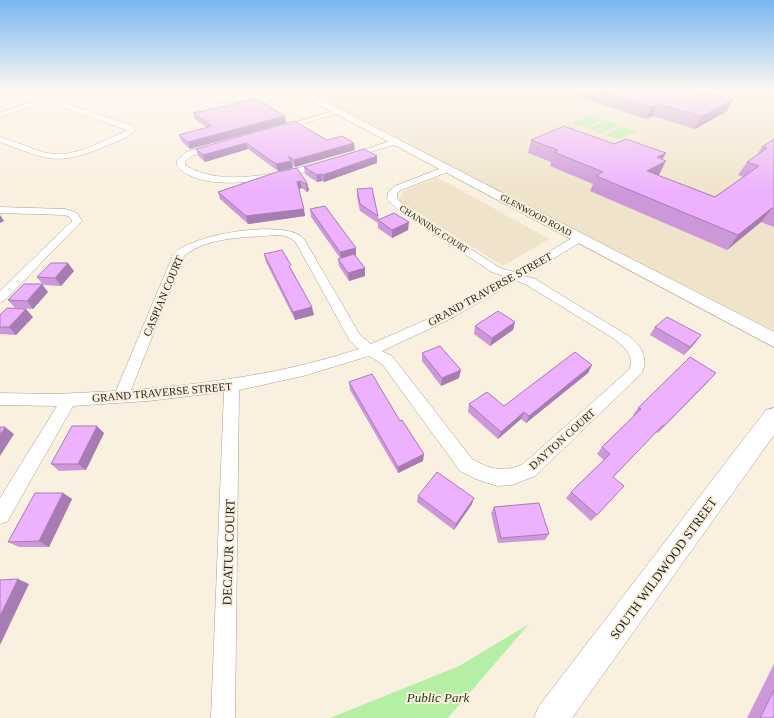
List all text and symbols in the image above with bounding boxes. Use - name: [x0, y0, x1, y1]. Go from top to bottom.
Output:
- street label: GLENWOOD ROAD: [498, 192, 574, 238]
- street label: CHANNING COURT: [398, 203, 471, 255]
- street label: GRAND TRAVERSE STREET: [426, 250, 554, 328]
- street label: CASPIAN COURT: [141, 254, 186, 338]
- street label: GRAND TRAVERSE STREET: [92, 380, 233, 404]
- street label: DAYTON COURT: [527, 406, 598, 472]
- street label: SOUTH WILDWOOD STREET: [607, 494, 720, 642]
- street label: DECATUR COURT: [219, 498, 238, 605]
- park label: Public Park: [406, 690, 469, 705]

